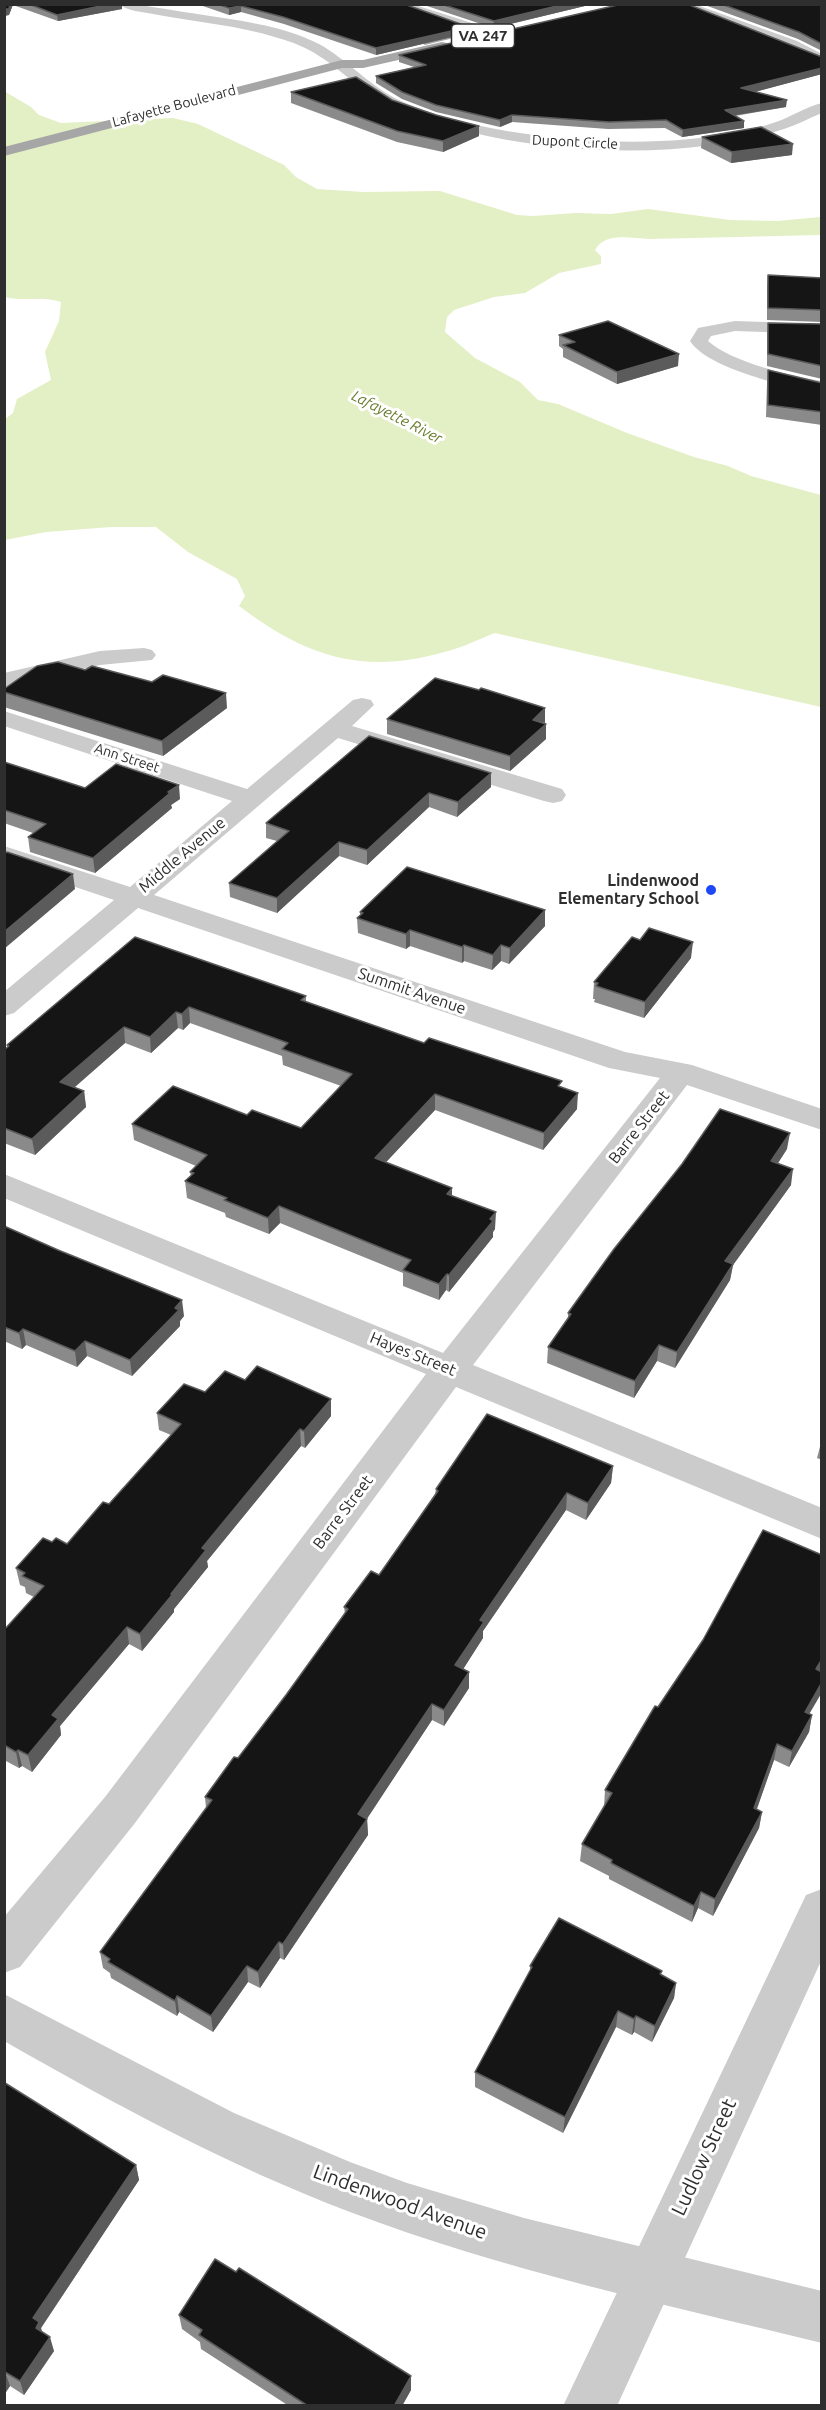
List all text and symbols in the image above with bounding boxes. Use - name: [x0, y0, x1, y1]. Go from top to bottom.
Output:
- road number: VA 247: [452, 24, 514, 48]
- street label: Lafayette Boulevard: [110, 81, 238, 131]
- street label: Dupont Circle: [532, 131, 618, 153]
- water label: Lafayette River: [349, 386, 445, 448]
- street label: Ann Street: [92, 740, 162, 776]
- street label: Middle Avenue: [135, 813, 229, 897]
- place label: Lindenwood Elementary School: [558, 871, 699, 909]
- marker: Lindenwood Elementary School: [704, 883, 718, 897]
- street label: Summit Avenue: [356, 964, 468, 1018]
- street label: Barre Street: [604, 1087, 674, 1167]
- street label: Hayes Street: [367, 1328, 459, 1380]
- street label: Barre Street: [309, 1471, 377, 1553]
- street label: Ludlow Street: [666, 2095, 742, 2219]
- street label: Lindenwood Avenue: [310, 2159, 490, 2245]

